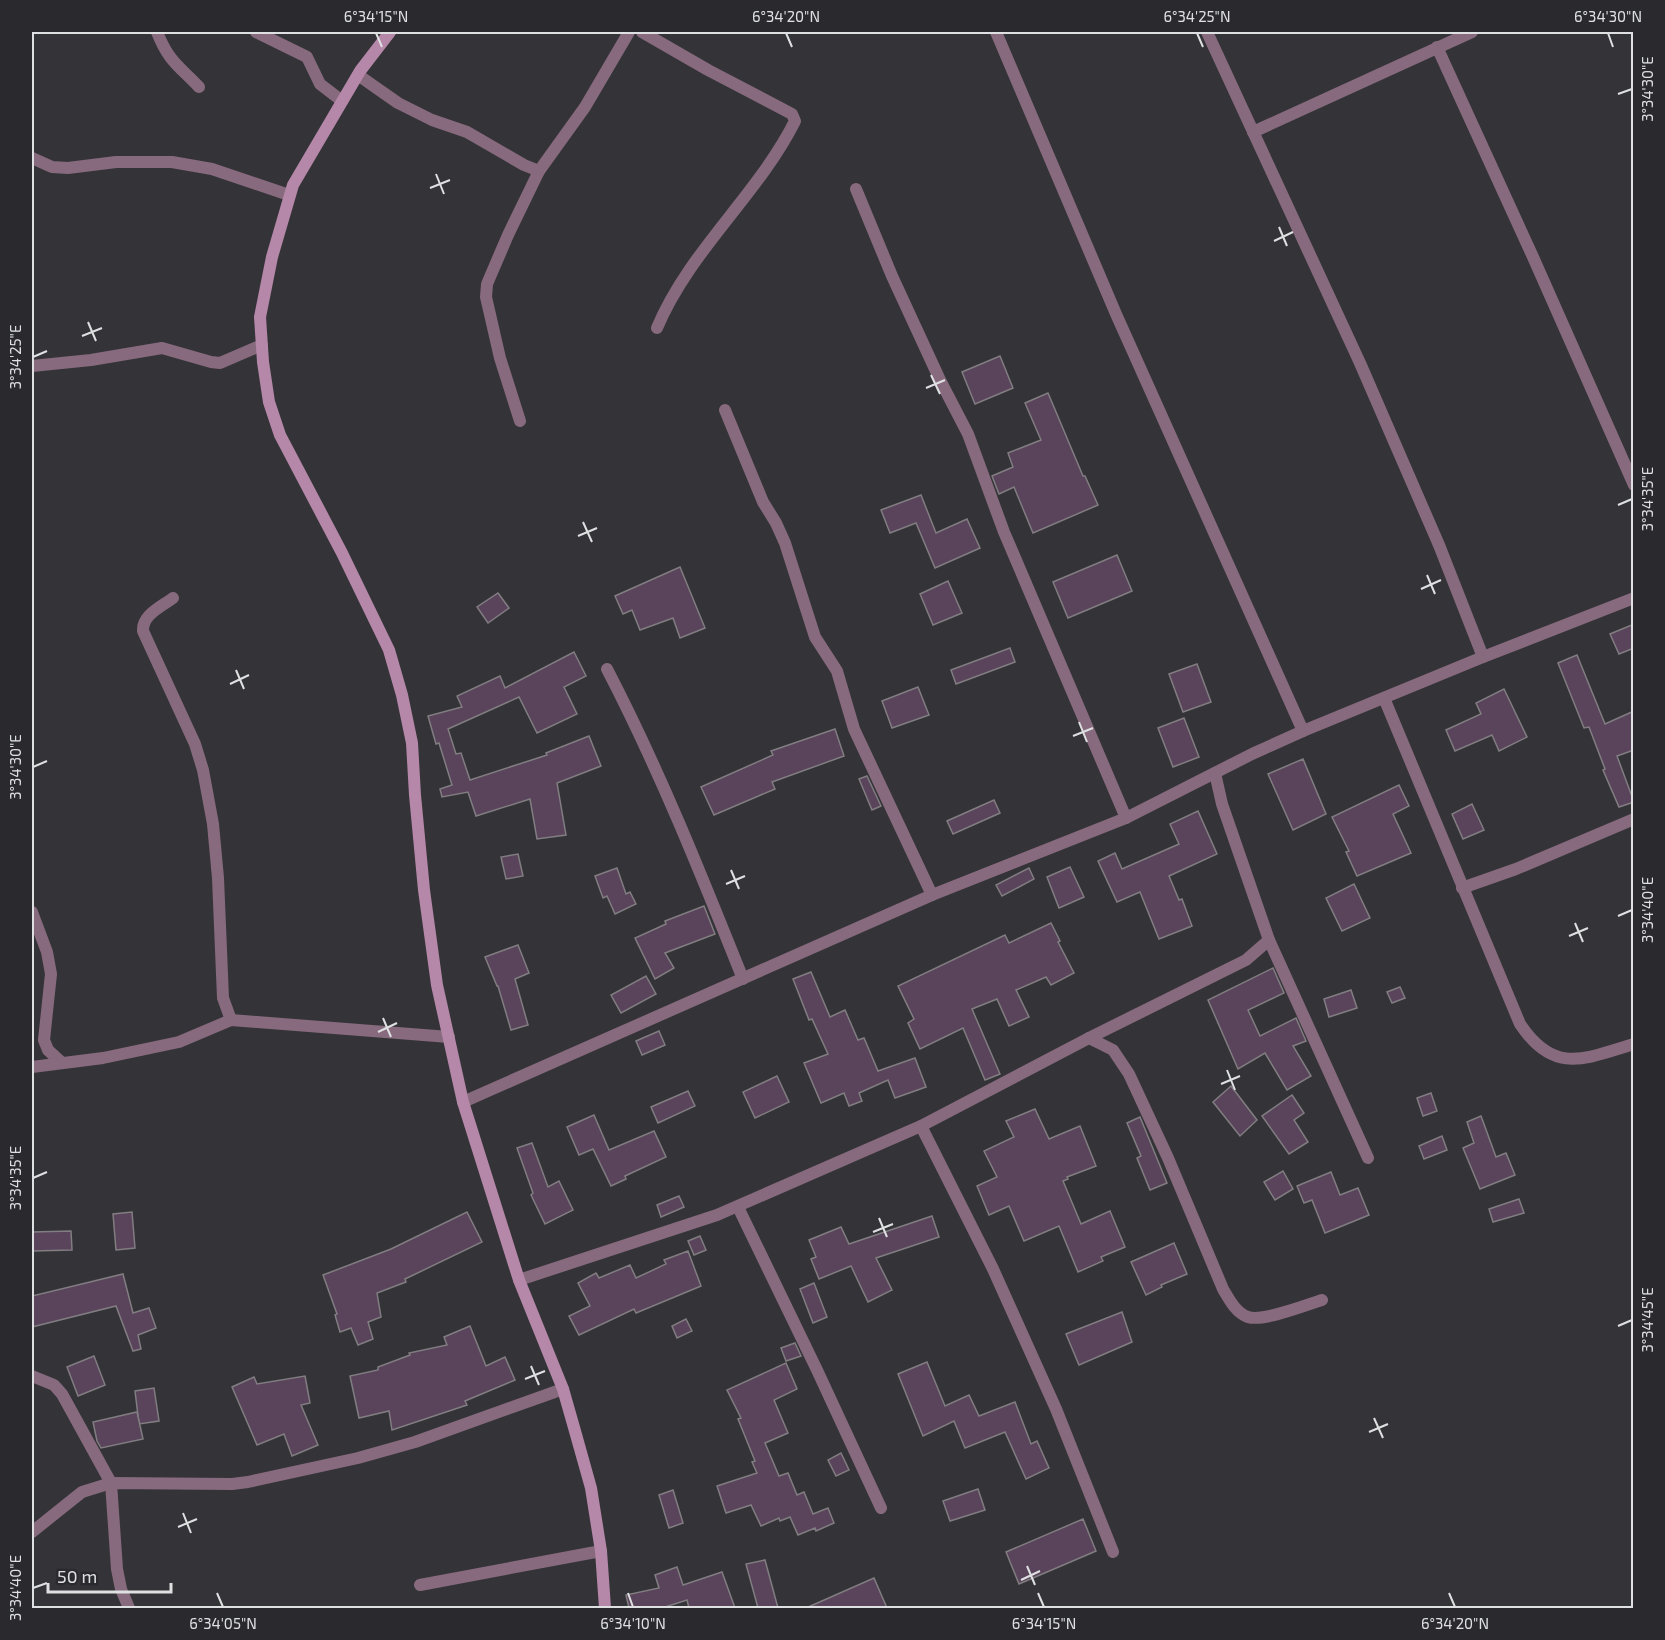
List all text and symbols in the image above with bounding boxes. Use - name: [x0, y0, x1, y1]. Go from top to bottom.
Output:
- text: 6°34'15"N: [344, 7, 408, 25]
- text: 6°34'20"N: [752, 7, 820, 25]
- text: 6°34'25"N: [1163, 7, 1231, 25]
- text: 6°34'30"N: [1574, 7, 1642, 25]
- text: 3°34'30"E: [1638, 56, 1656, 122]
- text: 3°34'25"E: [6, 325, 24, 389]
- text: 3°34'35"E: [1638, 467, 1656, 531]
- text: 3°34'30"E: [6, 734, 24, 800]
- text: 3°34'40"E: [1638, 877, 1656, 943]
- text: 3°34'35"E: [6, 1146, 24, 1210]
- text: 3°34'45"E: [1638, 1287, 1656, 1353]
- text: 3°34'40"E: [6, 1555, 24, 1621]
- scale bar: [48, 1556, 171, 1594]
- text: 50 m: [57, 1565, 97, 1587]
- text: 6°34'05"N: [189, 1614, 257, 1632]
- text: 6°34'10"N: [600, 1614, 666, 1632]
- text: 6°34'15"N: [1012, 1614, 1076, 1632]
- text: 6°34'20"N: [1421, 1614, 1489, 1632]

